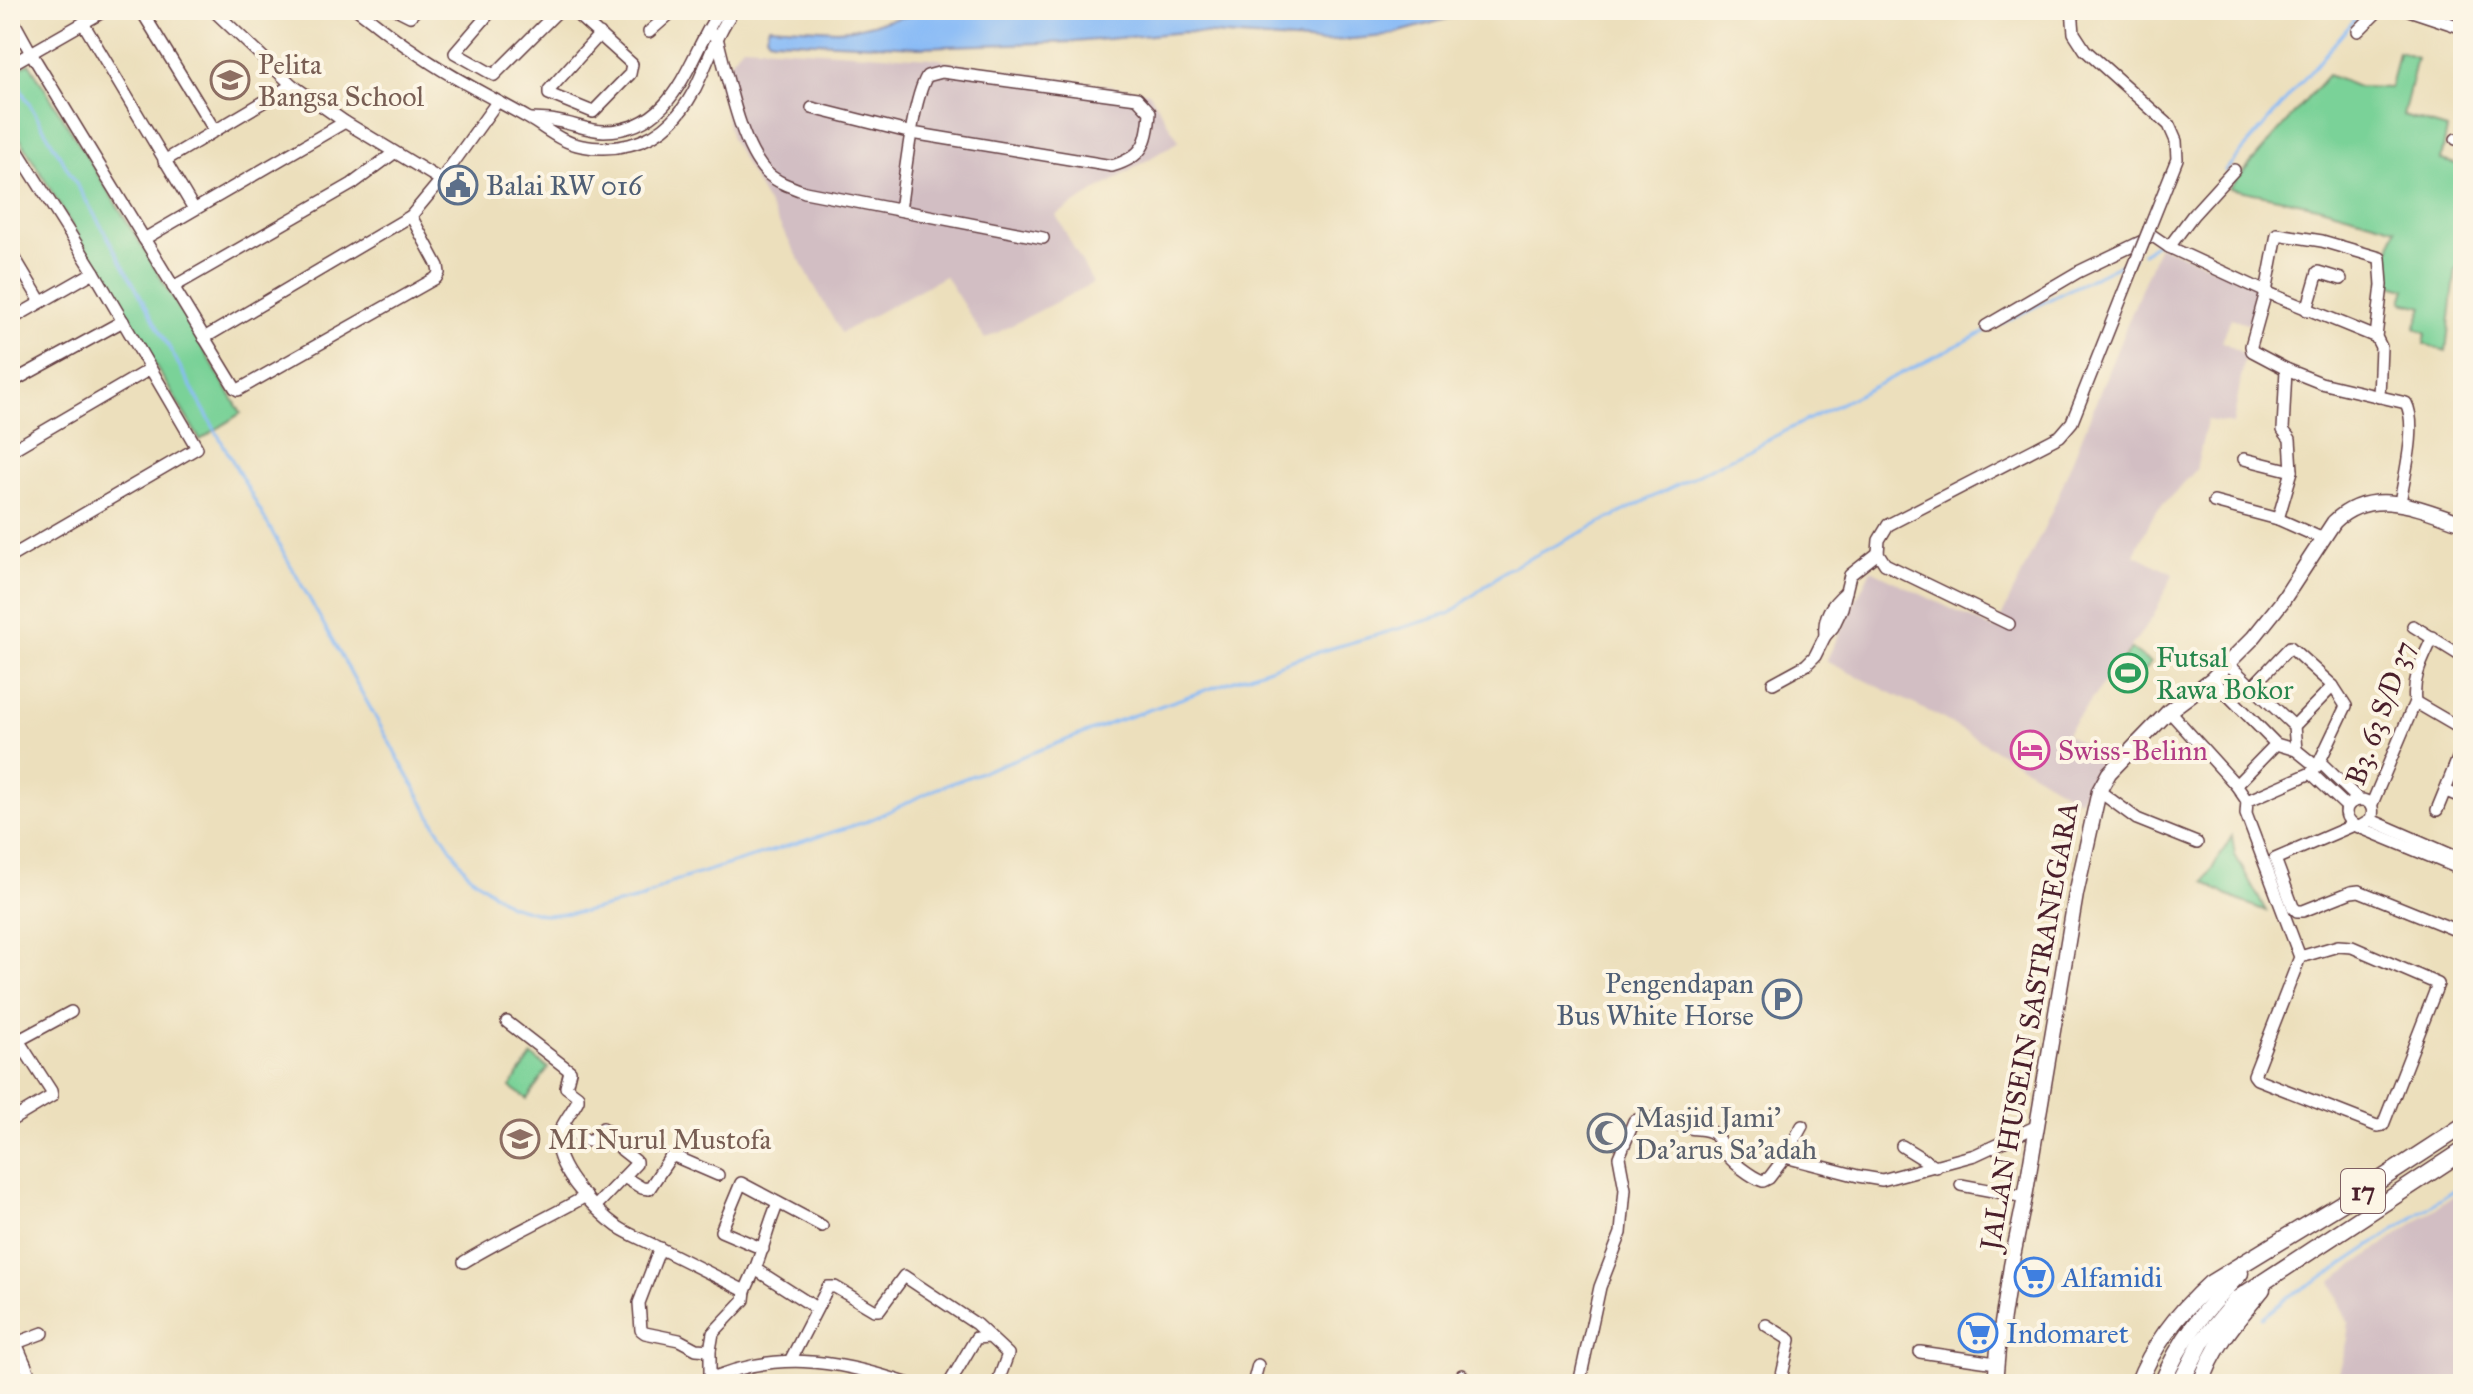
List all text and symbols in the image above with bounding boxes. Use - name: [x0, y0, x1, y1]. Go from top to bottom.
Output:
- place label: Pelita Bangsa School: [258, 47, 425, 114]
- school or university icon: Pelita Bangsa School: [209, 59, 251, 101]
- public building icon: Balai RW 016: [437, 164, 479, 206]
- place label: Balai RW 016: [486, 168, 644, 203]
- street label: B3. 63 S/D 37: [2338, 636, 2422, 790]
- place label: Futsal Rawa Bokor: [2156, 640, 2294, 707]
- sports icon: Futsal Rawa Bokor: [2107, 652, 2149, 694]
- hotel icon: Swiss-Belinn: [2009, 729, 2051, 771]
- place label: Swiss-Belinn: [2058, 733, 2208, 768]
- street label: JALAN HUSEIN SASTRANEGARA: [1972, 799, 2086, 1256]
- place label: Pengendapan Bus White Horse: [1556, 966, 1754, 1033]
- parking icon: Pengendapan Bus White Horse: [1761, 978, 1803, 1020]
- place label: Masjid Jami' Da'arus Sa'adah: [1635, 1100, 1818, 1167]
- mosque icon: Masjid Jami' Da'arus Sa'adah: [1586, 1112, 1628, 1154]
- school or university icon: MI Nurul Mustofa: [499, 1118, 541, 1160]
- place label: MI Nurul Mustofa: [548, 1122, 772, 1157]
- road number: 17: [2341, 1169, 2385, 1213]
- supermarket icon: Alfamidi: [2013, 1256, 2055, 1298]
- place label: Alfamidi: [2061, 1260, 2163, 1295]
- supermarket icon: Indomaret: [1957, 1312, 1999, 1354]
- place label: Indomaret: [2006, 1316, 2129, 1351]

